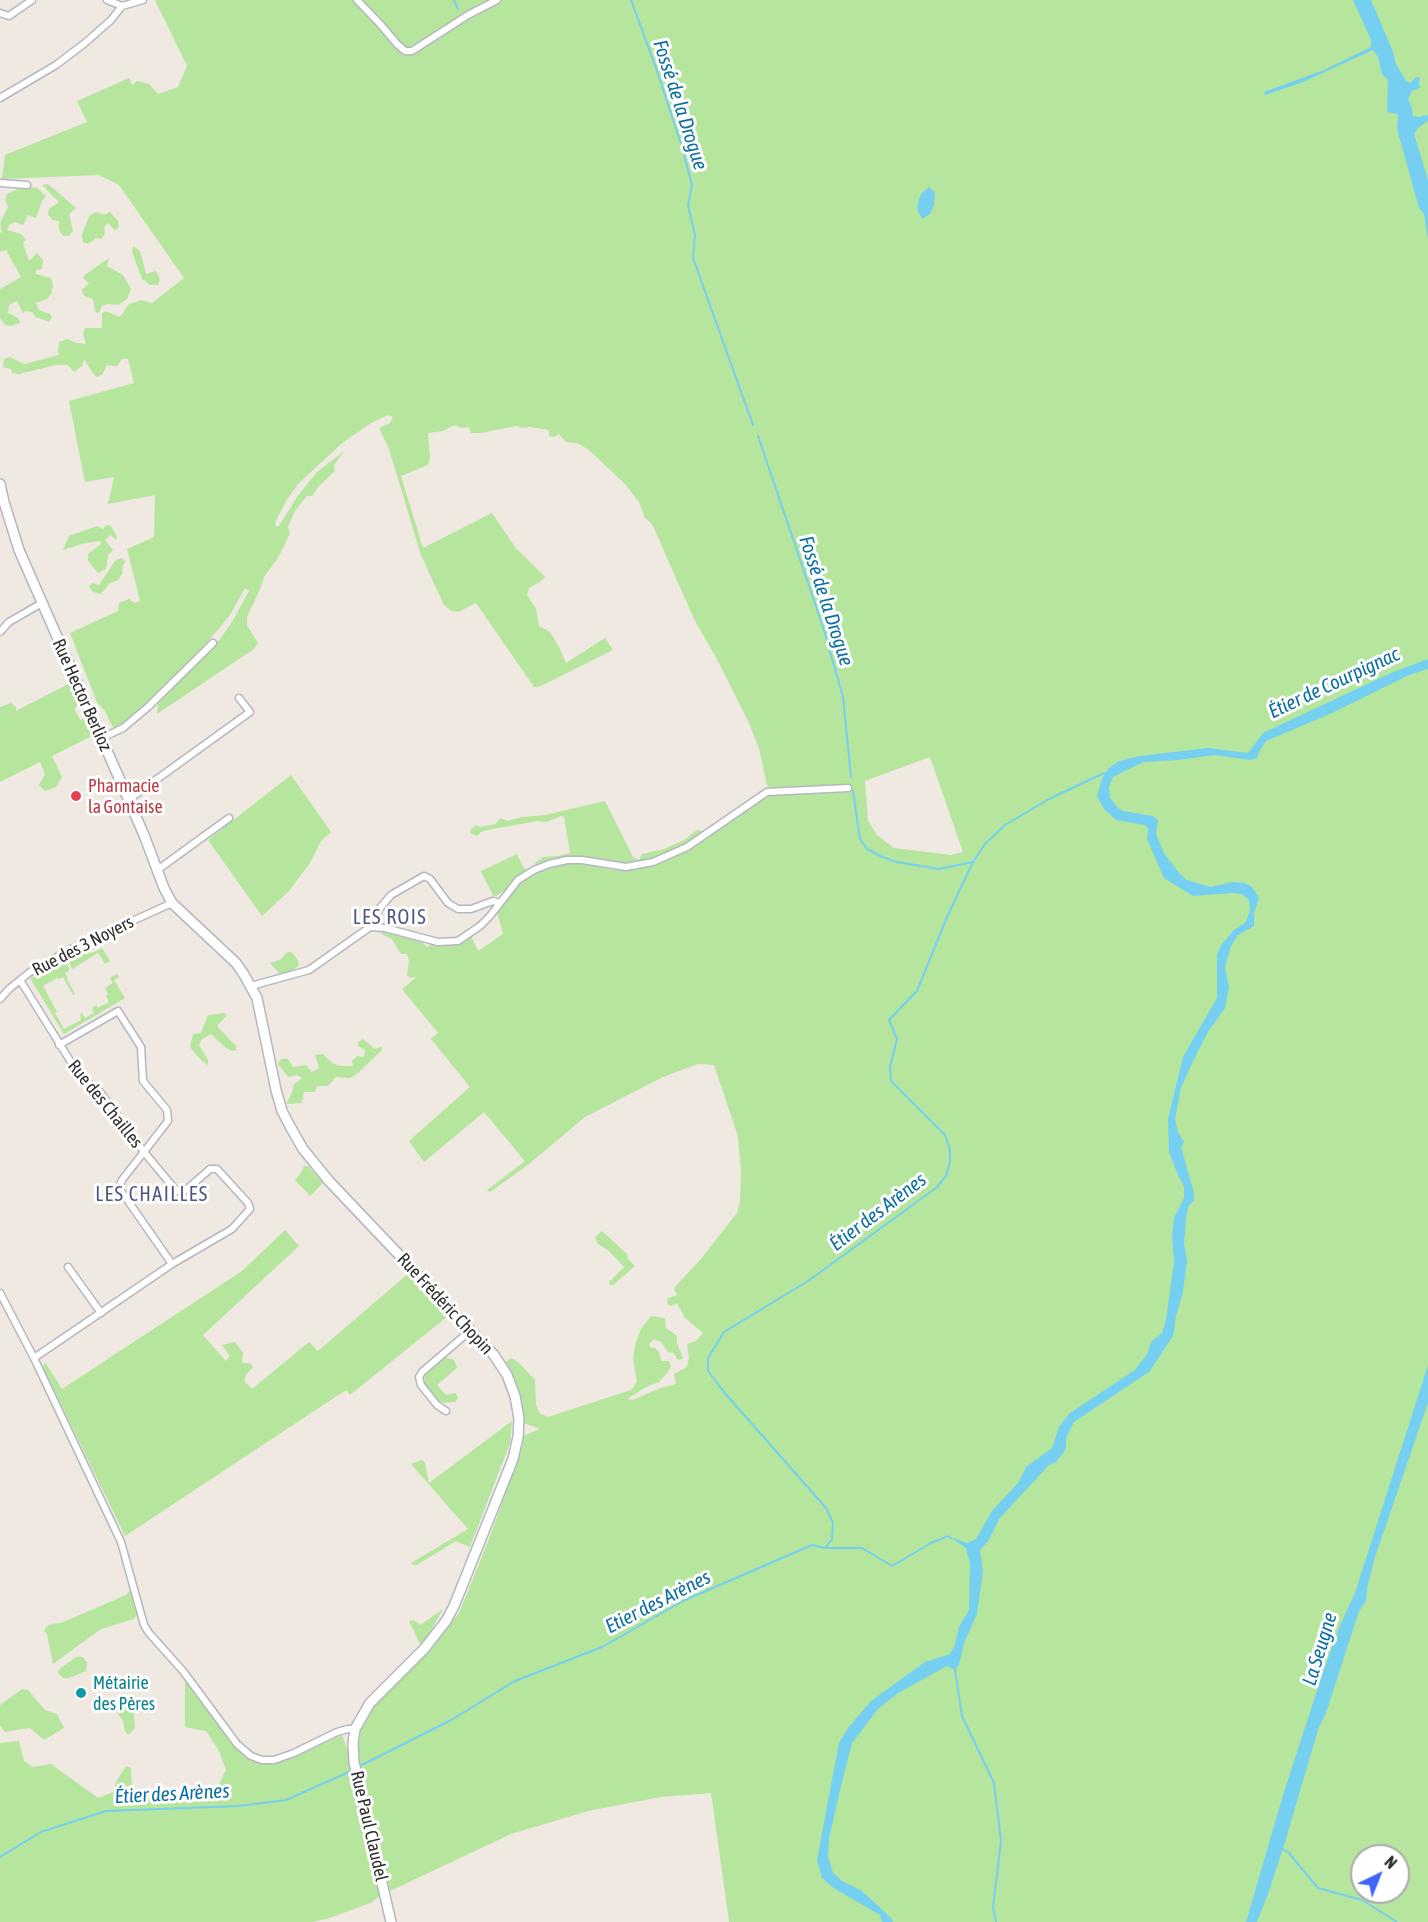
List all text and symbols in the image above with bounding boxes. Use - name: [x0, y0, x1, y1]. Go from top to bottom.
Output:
- water label: Fossé de la Drogue: [648, 37, 712, 173]
- water label: Fossé de la Drogue: [794, 533, 858, 669]
- street label: Rue Hector Berlioz: [48, 636, 116, 754]
- water label: Étier de Courpignac: [1265, 642, 1403, 724]
- place label: Pharmacie la Gontaise: [88, 775, 163, 818]
- marker: Pharmacie la Gontaise: [69, 789, 83, 803]
- district label: LES ROIS: [353, 906, 427, 930]
- street label: Rue des 3 Noyers: [29, 911, 137, 981]
- street label: Rue des Chailles: [63, 1056, 147, 1152]
- water label: Étier des Arènes: [825, 1168, 931, 1256]
- district label: LES CHAILLES: [95, 1183, 209, 1207]
- street label: Rue Frédéric Chopin: [393, 1249, 497, 1359]
- water label: Etier des Arènes: [601, 1565, 715, 1639]
- water label: La Seugne: [1298, 1610, 1342, 1688]
- place label: Métairie des Pères: [93, 1672, 155, 1714]
- marker: Métairie des Pères: [74, 1686, 88, 1700]
- street label: Rue Paul Claudel: [346, 1769, 392, 1883]
- water label: Étier des Arènes: [114, 1779, 230, 1809]
- north arrow: [1350, 1844, 1410, 1904]
- text: N: [1381, 1852, 1401, 1872]

